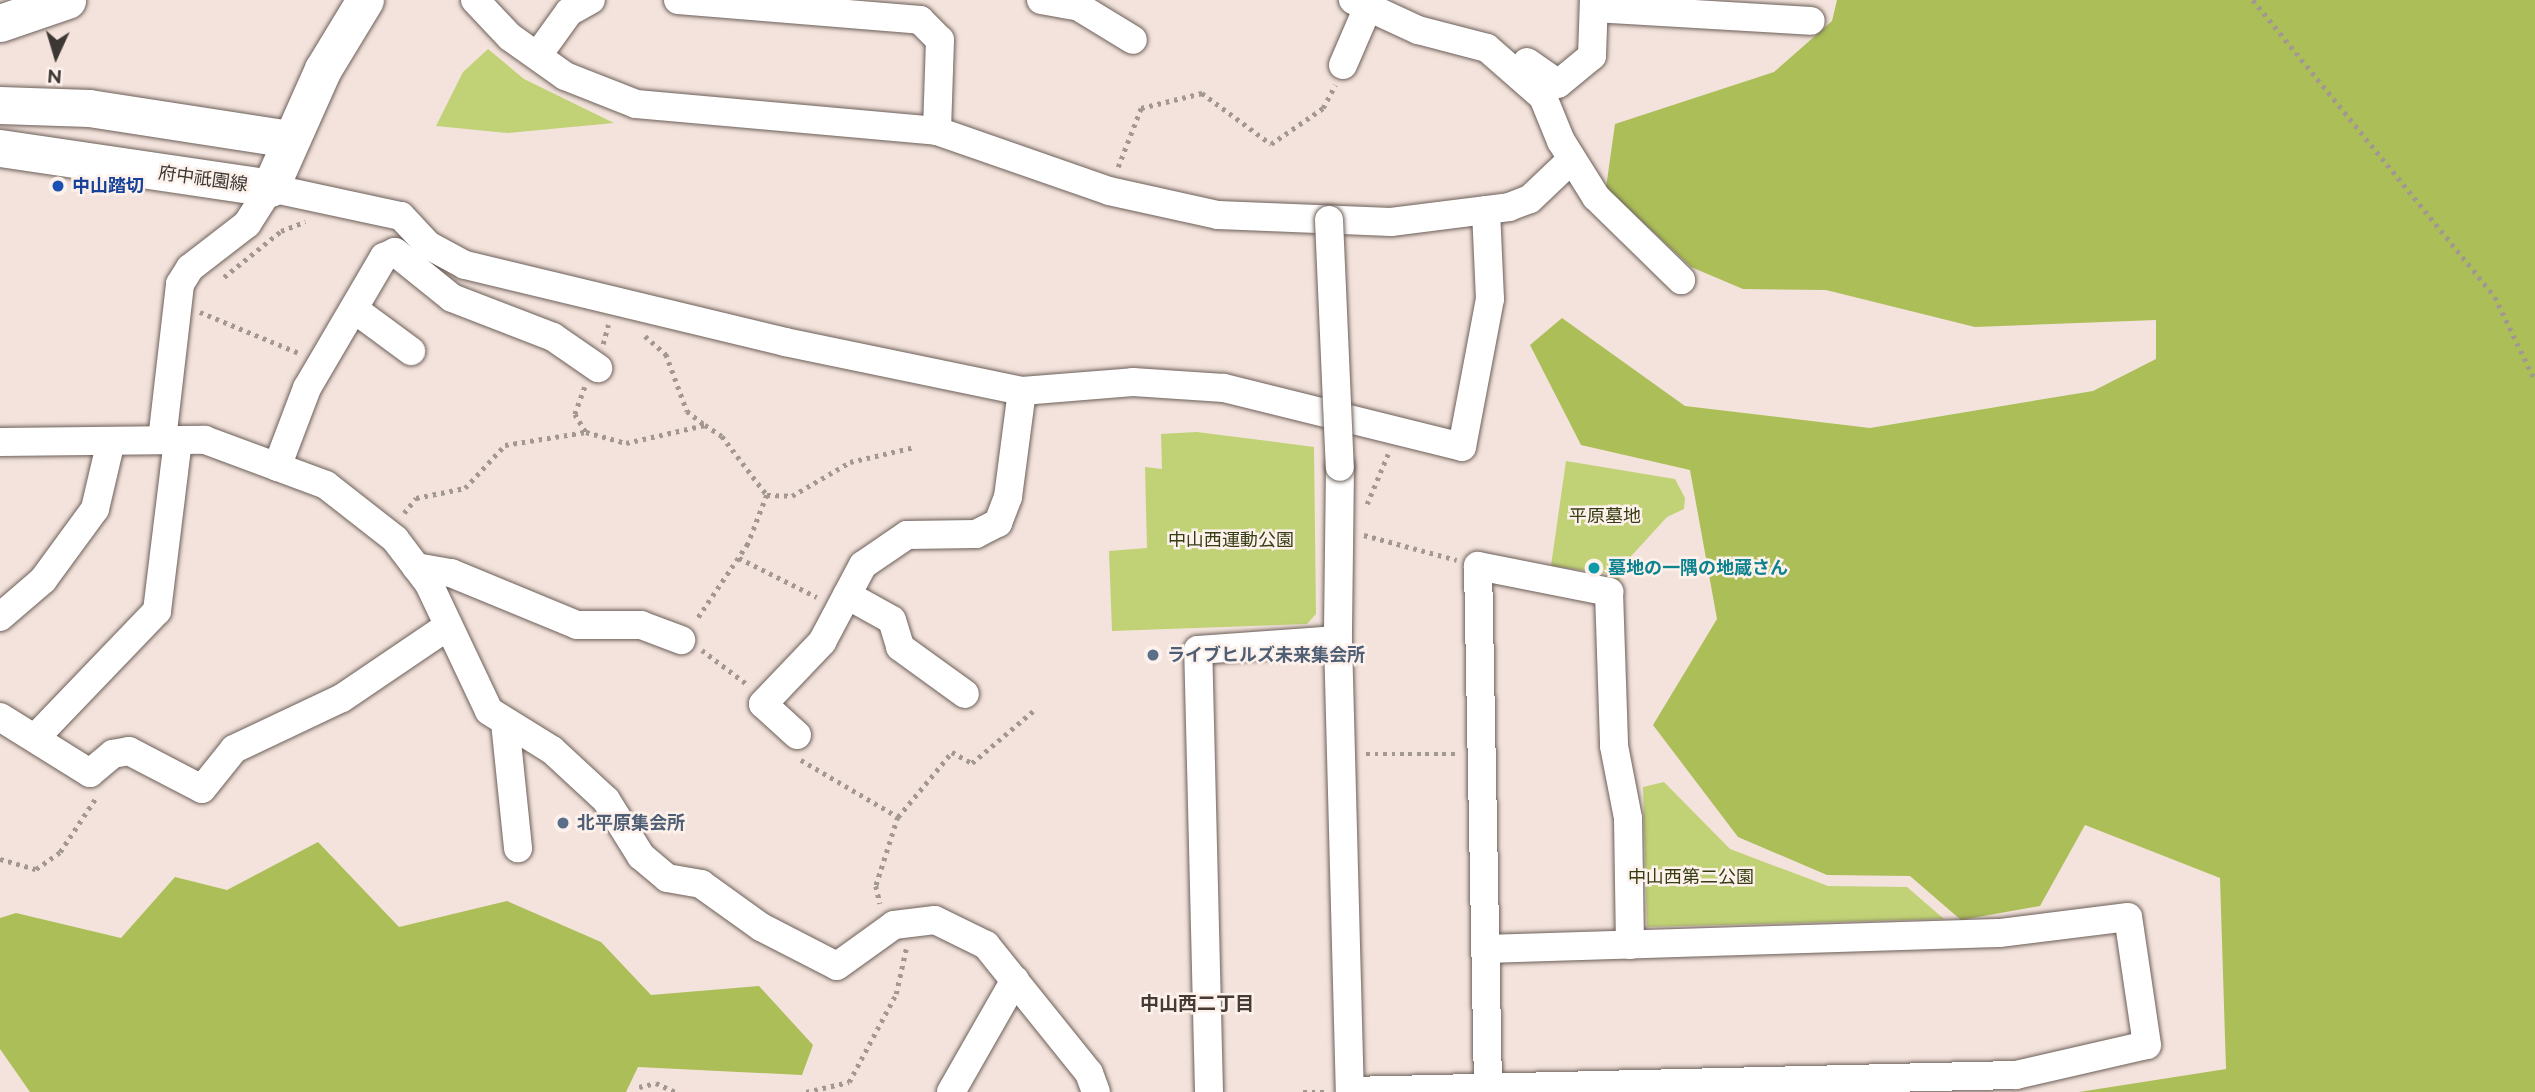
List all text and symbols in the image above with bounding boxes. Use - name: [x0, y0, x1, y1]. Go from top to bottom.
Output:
- north arrow: [21, 21, 91, 91]
- text: N: [47, 65, 63, 88]
- street label: 府中祇園線: [157, 162, 249, 196]
- place label: 中山踏切: [72, 175, 144, 197]
- marker: 中山踏切: [50, 178, 66, 194]
- park label: 平原墓地: [1569, 505, 1641, 527]
- park label: 中山西運動公園: [1168, 529, 1294, 551]
- place label: 墓地の一隅の地蔵さん: [1608, 557, 1788, 579]
- marker: 墓地の一隅の地蔵さん: [1586, 560, 1602, 576]
- place label: ライブヒルズ未来集会所: [1167, 644, 1365, 666]
- marker: ライブヒルズ未来集会所: [1145, 647, 1161, 663]
- place label: 北平原集会所: [577, 812, 685, 834]
- marker: 北平原集会所: [555, 815, 571, 831]
- park label: 中山西第二公園: [1628, 866, 1754, 888]
- district label: 中山西二丁目: [1140, 993, 1254, 1015]

